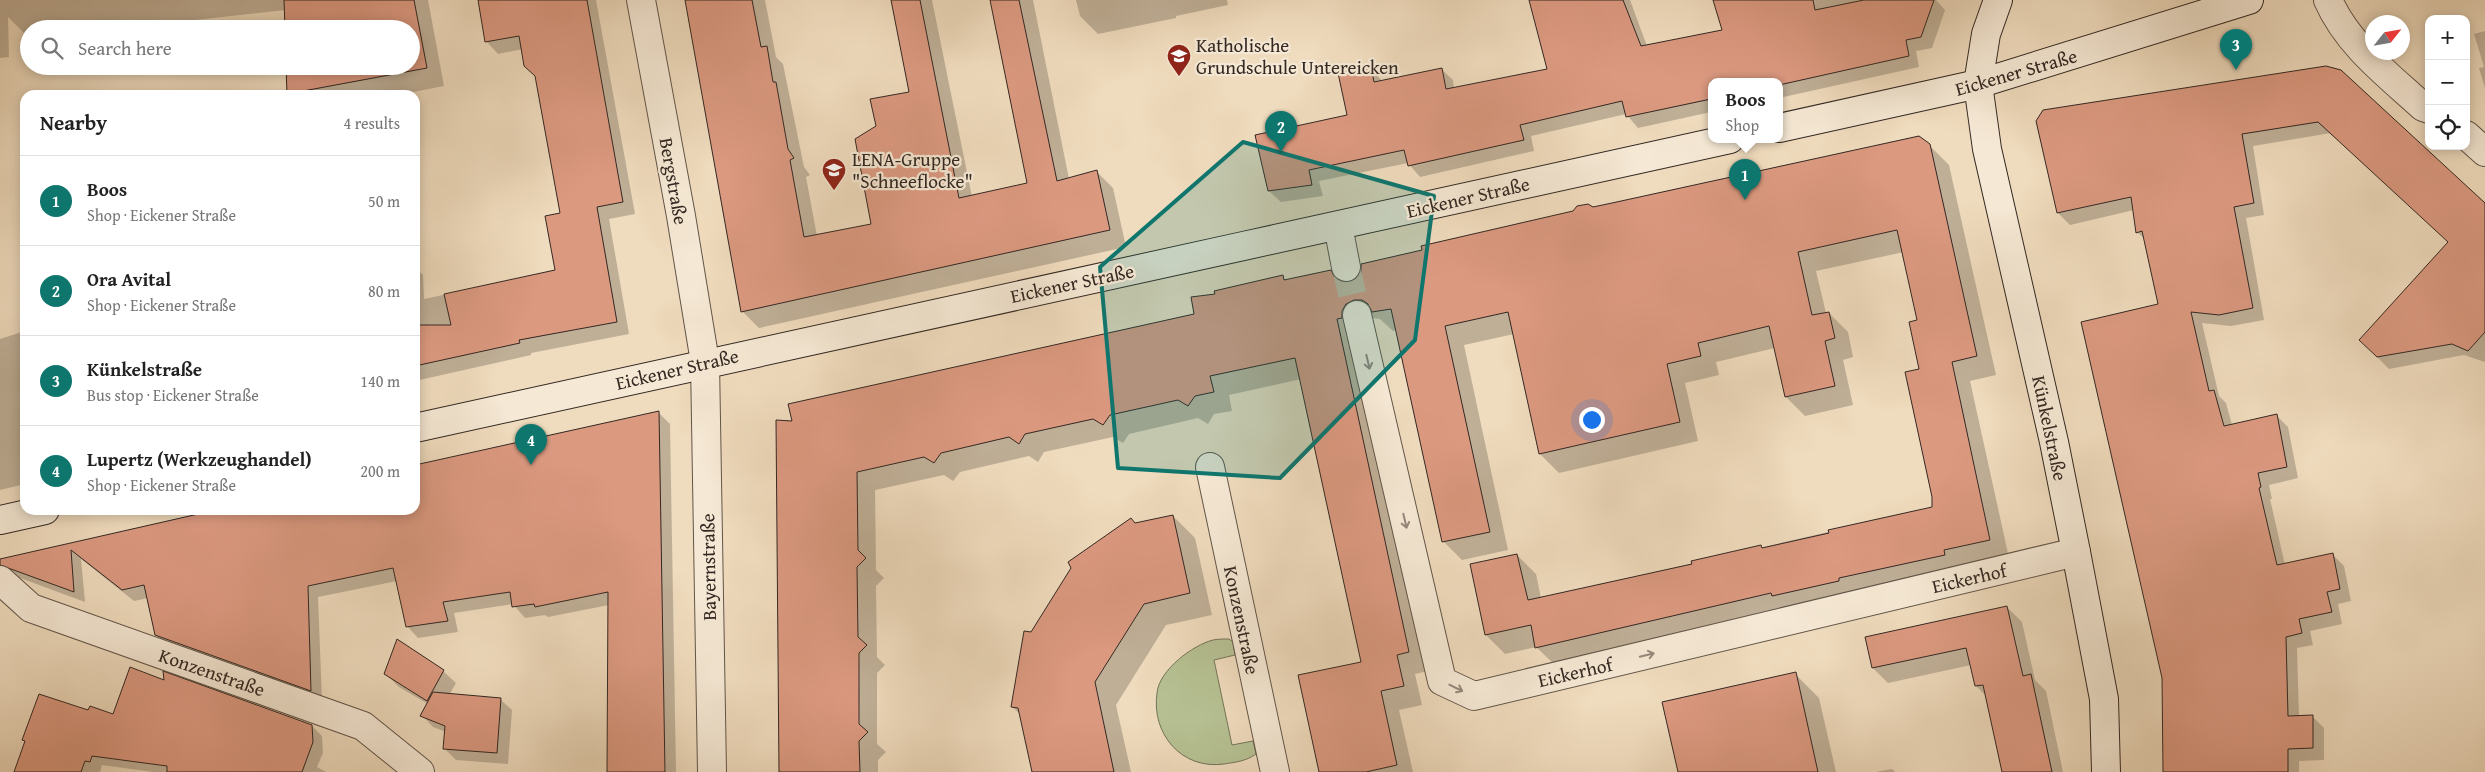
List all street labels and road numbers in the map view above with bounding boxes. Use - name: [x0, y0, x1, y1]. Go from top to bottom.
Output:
- street label: Eickener Straße: [1952, 41, 2080, 103]
- street label: Bergstraße: [653, 135, 695, 227]
- street label: Eickener Straße: [1404, 169, 1532, 225]
- street label: Eickener Straße: [1008, 256, 1136, 310]
- street label: Eickener Straße: [613, 341, 741, 397]
- street label: Künkelstraße: [2025, 373, 2075, 483]
- street label: Bayernstraße: [693, 513, 723, 621]
- street label: Eickerhof: [1929, 555, 2011, 600]
- street label: Konzenstraße: [1217, 563, 1267, 677]
- street label: Konzenstraße: [155, 641, 269, 703]
- street label: Eickerhof: [1535, 649, 1617, 694]

